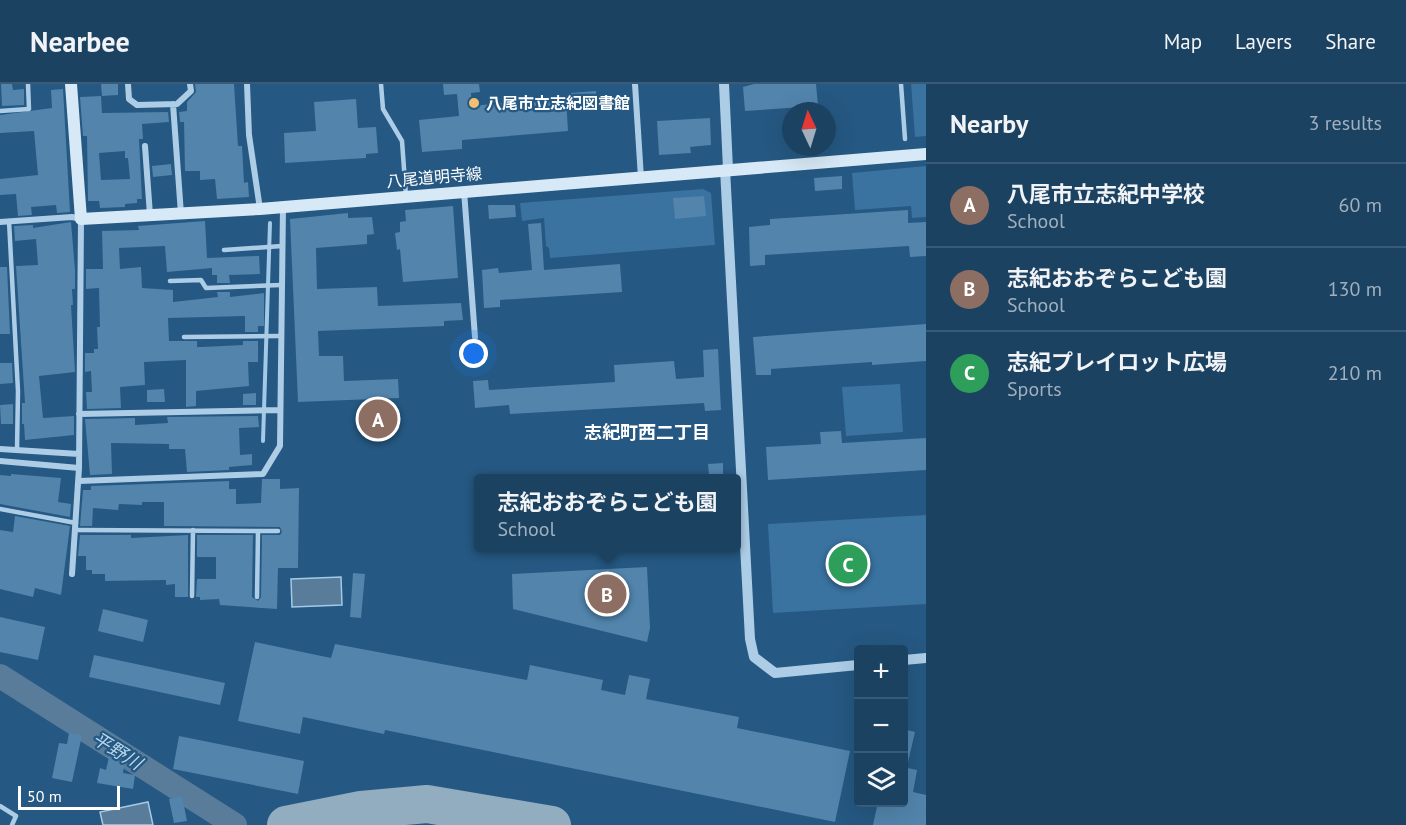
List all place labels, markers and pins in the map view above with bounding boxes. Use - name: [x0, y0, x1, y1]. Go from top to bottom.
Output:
- place label: 八尾市立志紀図書館: [486, 93, 630, 113]
- marker: 八尾市立志紀図書館: [467, 96, 481, 110]
- pin: A: [358, 396, 398, 442]
- pin: C: [828, 542, 868, 586]
- pin: B: [588, 572, 626, 616]

